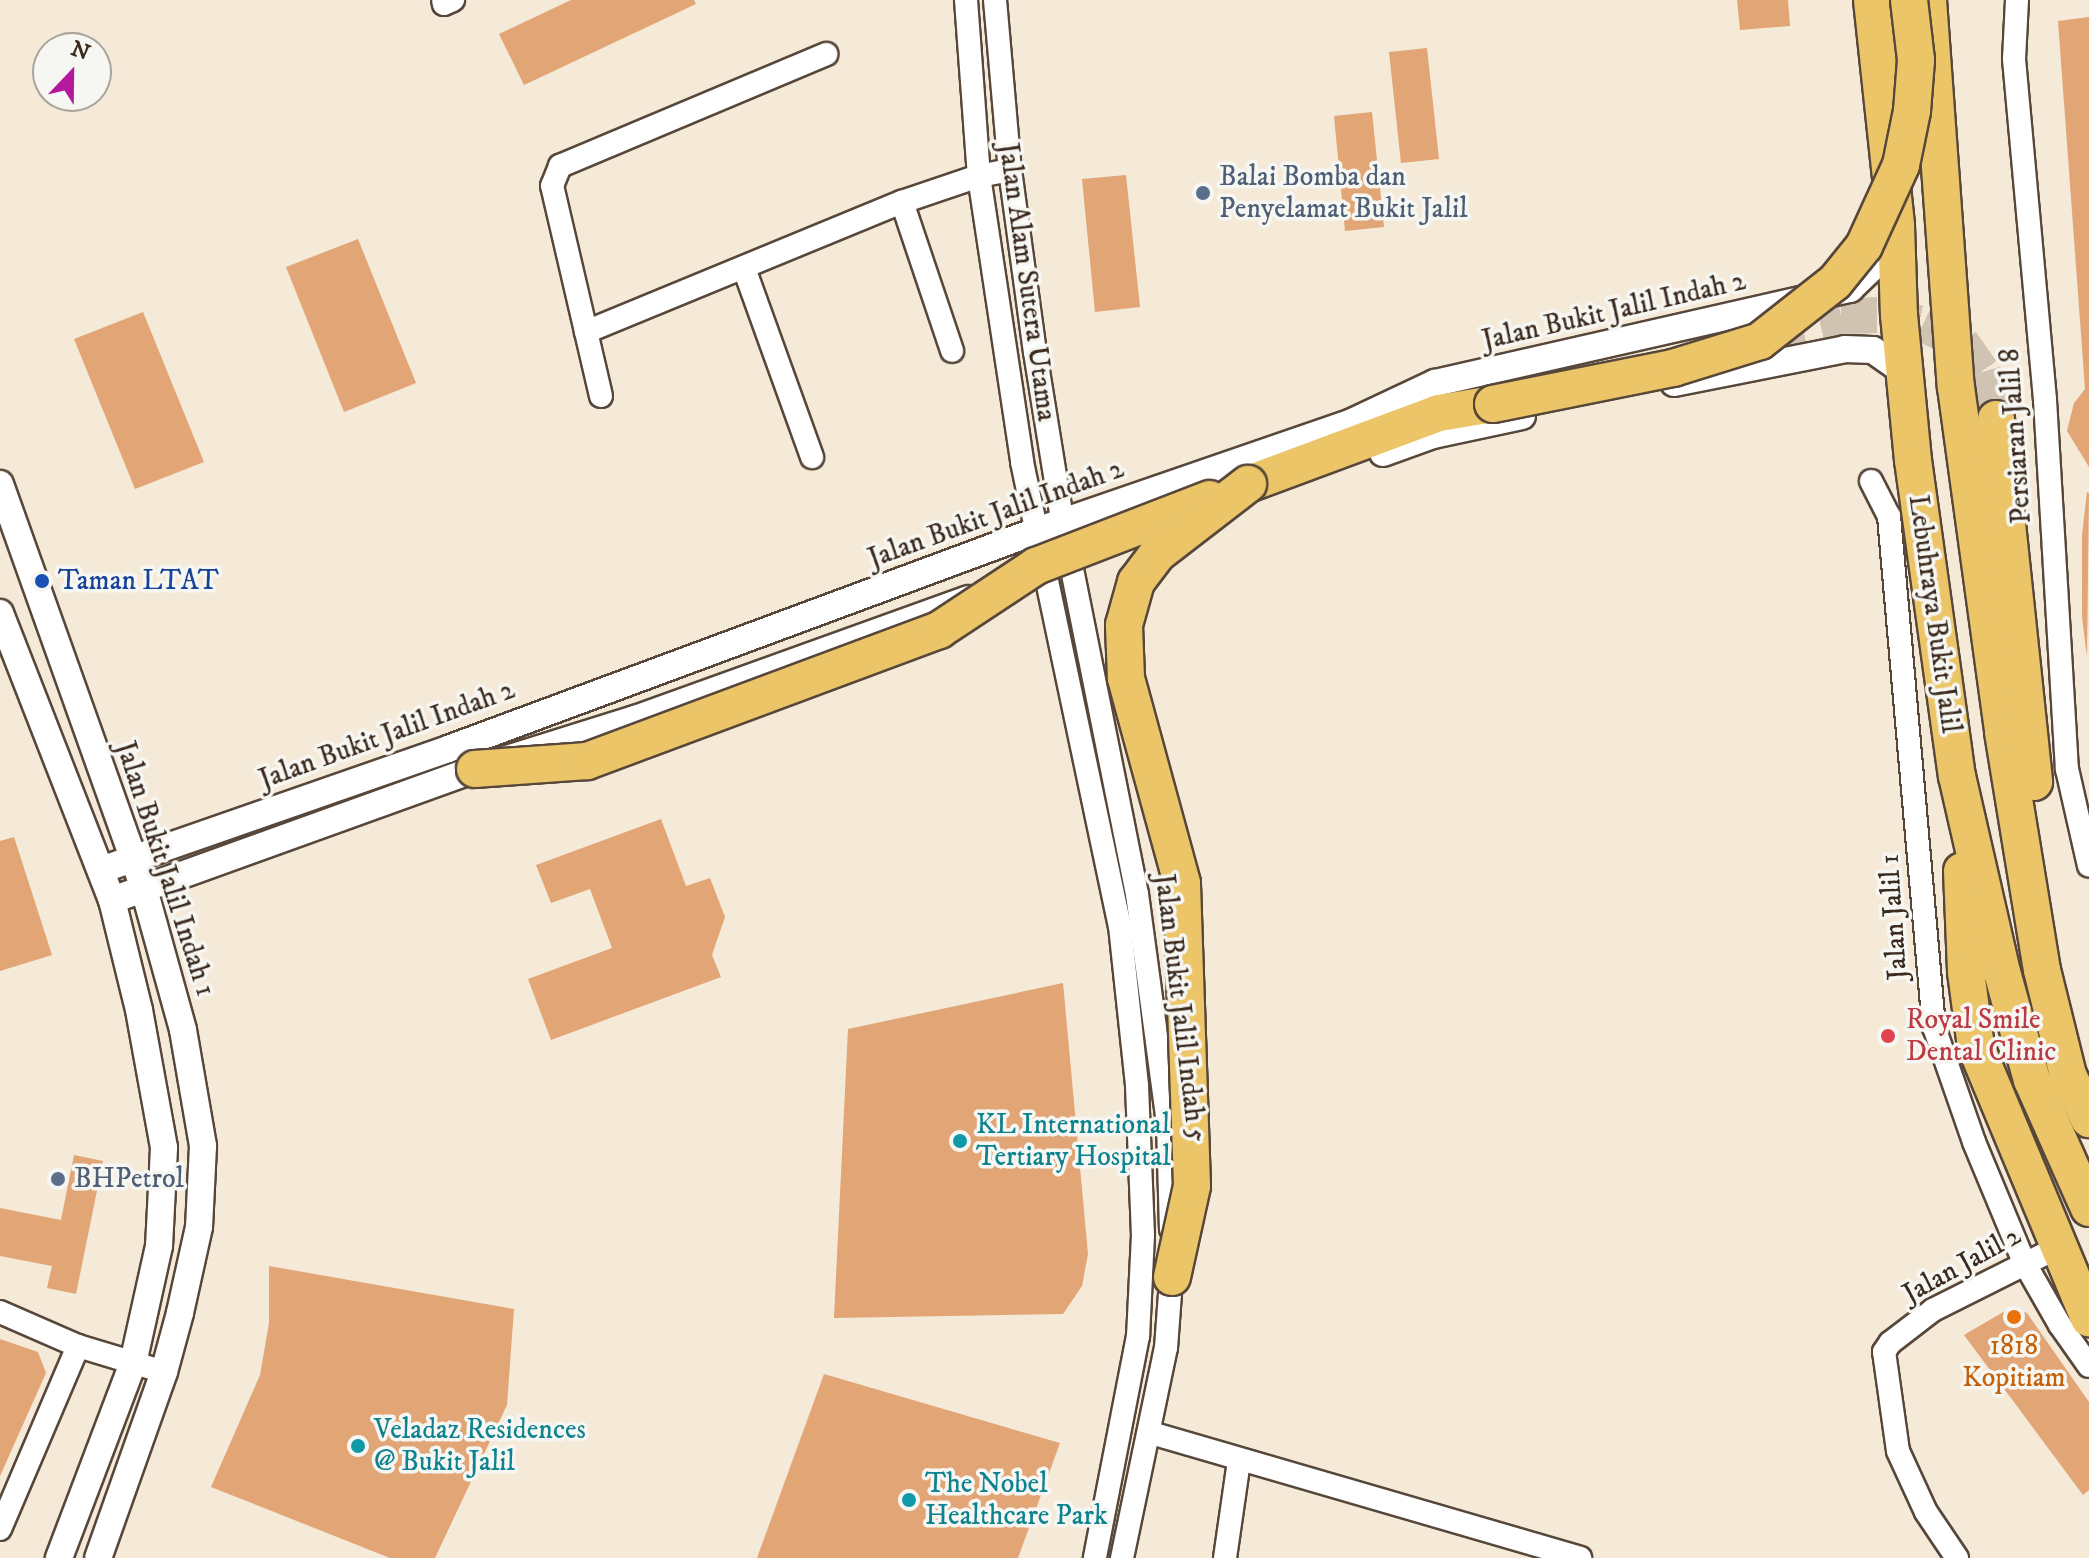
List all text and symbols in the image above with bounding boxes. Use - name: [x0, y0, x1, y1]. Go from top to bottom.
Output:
- north arrow: [32, 32, 112, 112]
- text: N: [67, 35, 94, 67]
- street label: Jalan Alam Sutera Utama: [991, 141, 1063, 423]
- place label: Balai Bomba dan Penyelamat Bukit Jalil: [1219, 160, 1468, 226]
- marker: Balai Bomba dan Penyelamat Bukit Jalil: [1194, 184, 1212, 202]
- street label: Jalan Bukit Jalil Indah 2: [1479, 264, 1749, 358]
- street label: Persiaran Jalil 8: [1993, 347, 2039, 525]
- street label: Jalan Bukit Jalil Indah 2: [864, 452, 1128, 576]
- street label: Lebuhraya Bukit Jalil: [1901, 493, 1967, 735]
- place label: Taman LTAT: [58, 564, 219, 598]
- marker: Taman LTAT: [33, 572, 51, 590]
- street label: Jalan Bukit Jalil Indah 2: [255, 673, 519, 797]
- street label: Jalan Bukit Jalil Indah 1: [108, 737, 222, 1001]
- street label: Jalan Jalil 1: [1873, 853, 1915, 981]
- street label: Jalan Bukit Jalil Indah 5: [1147, 872, 1213, 1144]
- place label: Royal Smile Dental Clinic: [1906, 1003, 2056, 1069]
- marker: Royal Smile Dental Clinic: [1877, 1025, 1899, 1047]
- place label: KL International Tertiary Hospital: [976, 1108, 1171, 1174]
- marker: KL International Tertiary Hospital: [951, 1132, 969, 1150]
- place label: BHPetrol: [74, 1162, 184, 1196]
- marker: BHPetrol: [49, 1170, 67, 1188]
- street label: Jalan Jalil 2: [1897, 1219, 2027, 1311]
- marker: 1818 Kopitiam: [2005, 1308, 2023, 1326]
- place label: 1818 Kopitiam: [1962, 1329, 2066, 1395]
- place label: Veladaz Residences @ Bukit Jalil: [374, 1413, 586, 1479]
- marker: Veladaz Residences @ Bukit Jalil: [349, 1437, 367, 1455]
- place label: The Nobel Healthcare Park: [925, 1467, 1108, 1533]
- marker: The Nobel Healthcare Park: [900, 1491, 918, 1509]

